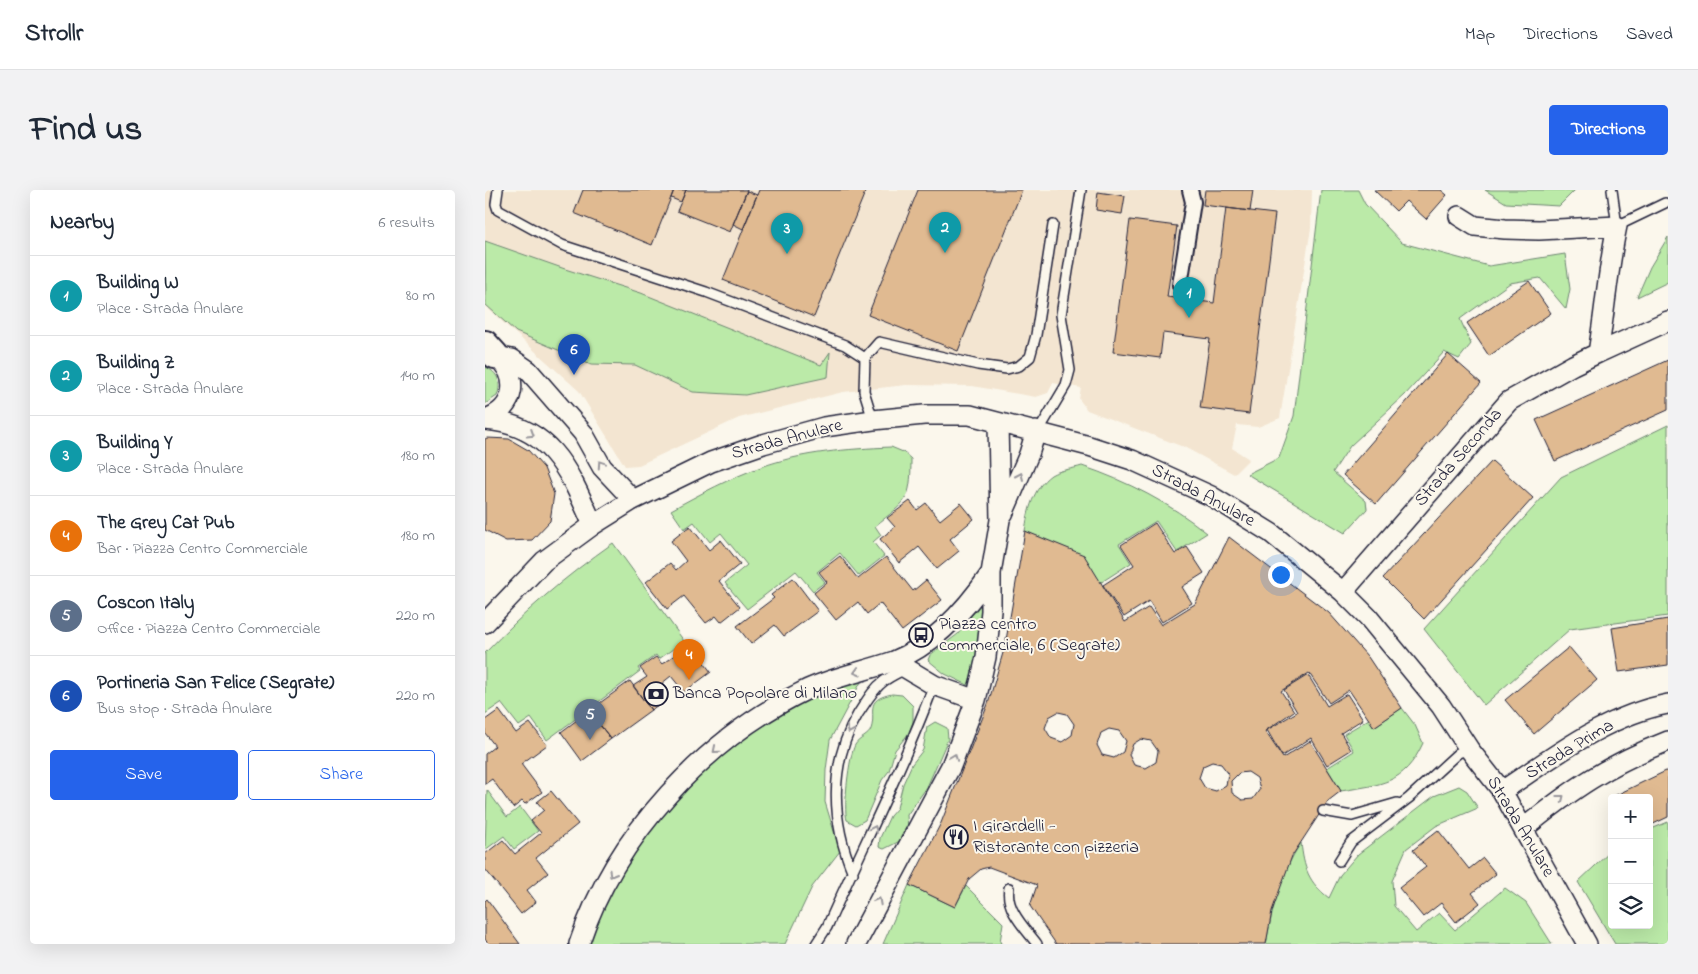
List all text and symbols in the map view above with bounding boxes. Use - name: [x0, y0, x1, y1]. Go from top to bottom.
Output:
- text: Strollr: [25, 17, 83, 52]
- text: Map: [1465, 22, 1495, 48]
- text: Directions: [1523, 22, 1598, 48]
- text: Saved: [1626, 22, 1673, 48]
- text: Find us: [30, 105, 142, 156]
- button: Directions: [1549, 105, 1668, 155]
- text: Nearby: [50, 208, 114, 238]
- text: 6 results: [378, 211, 435, 235]
- pin: 2: [929, 212, 961, 253]
- pin: 3: [771, 213, 803, 254]
- text: Building W: [97, 270, 179, 297]
- pin: 1: [1173, 277, 1205, 318]
- text: 1: [63, 284, 69, 308]
- text: 80 m: [406, 284, 435, 308]
- text: Place · Strada Anulare: [97, 297, 244, 321]
- pin: 6: [558, 334, 590, 375]
- text: Building Z: [97, 350, 175, 377]
- text: 2: [62, 364, 70, 388]
- text: 140 m: [400, 364, 435, 388]
- text: Place · Strada Anulare: [97, 377, 244, 401]
- street label: Strada Seconda: [1409, 403, 1509, 513]
- street label: Strada Anulare: [729, 412, 846, 467]
- one-way arrow: [526, 427, 535, 437]
- text: Building Y: [97, 430, 173, 457]
- text: 3: [63, 444, 69, 468]
- text: 180 m: [401, 444, 435, 468]
- text: Place · Strada Anulare: [97, 457, 244, 481]
- street label: Strada Anulare: [1147, 458, 1260, 535]
- one-way arrow: [598, 460, 607, 469]
- one-way arrow: [1013, 472, 1024, 481]
- text: The Grey Cat Pub: [97, 510, 234, 537]
- text: 4: [63, 524, 69, 548]
- text: 180 m: [401, 524, 435, 548]
- text: Bar · Piazza Centro Commerciale: [97, 537, 308, 561]
- your location: [1268, 562, 1294, 588]
- text: Coscon Italy: [97, 590, 194, 617]
- text: 5: [61, 604, 71, 628]
- text: 220 m: [396, 604, 435, 628]
- place label: Piazza centro commerciale, 6 (Segrate): [939, 612, 1120, 660]
- text: Office · Piazza Centro Commerciale: [97, 617, 320, 641]
- bus stop icon: Piazza centro commerciale, 6 (Segrate): [908, 622, 934, 648]
- pin: 4: [673, 639, 705, 680]
- one-way arrow: [853, 666, 861, 676]
- text: Portineria San Felice (Segrate): [97, 670, 334, 697]
- bank icon: Banca Popolare di Milano: [643, 681, 669, 707]
- place label: Banca Popolare di Milano: [672, 681, 857, 707]
- text: 6: [62, 684, 70, 708]
- text: 220 m: [396, 684, 435, 708]
- text: Bus stop · Strada Anulare: [97, 697, 272, 721]
- pin: 5: [574, 699, 606, 740]
- street label: Strada Prima: [1521, 713, 1619, 787]
- one-way arrow: [846, 725, 857, 734]
- one-way arrow: [713, 744, 722, 753]
- button: Save: [50, 750, 238, 800]
- button: Share: [248, 750, 435, 800]
- one-way arrow: [948, 753, 958, 762]
- street label: Strada Anulare: [1480, 772, 1561, 883]
- map controls: [1608, 794, 1653, 929]
- button: +: [1608, 794, 1653, 839]
- one-way arrow: [1555, 796, 1564, 804]
- place label: I Girardelli - Ristorante con pizzeria: [973, 814, 1139, 861]
- restaurant icon: I Girardelli - Ristorante con pizzeria: [943, 824, 969, 850]
- one-way arrow: [867, 825, 878, 834]
- button: −: [1608, 839, 1653, 884]
- one-way arrow: [608, 868, 618, 877]
- button: layers: [1608, 884, 1653, 929]
- one-way arrow: [872, 897, 882, 906]

